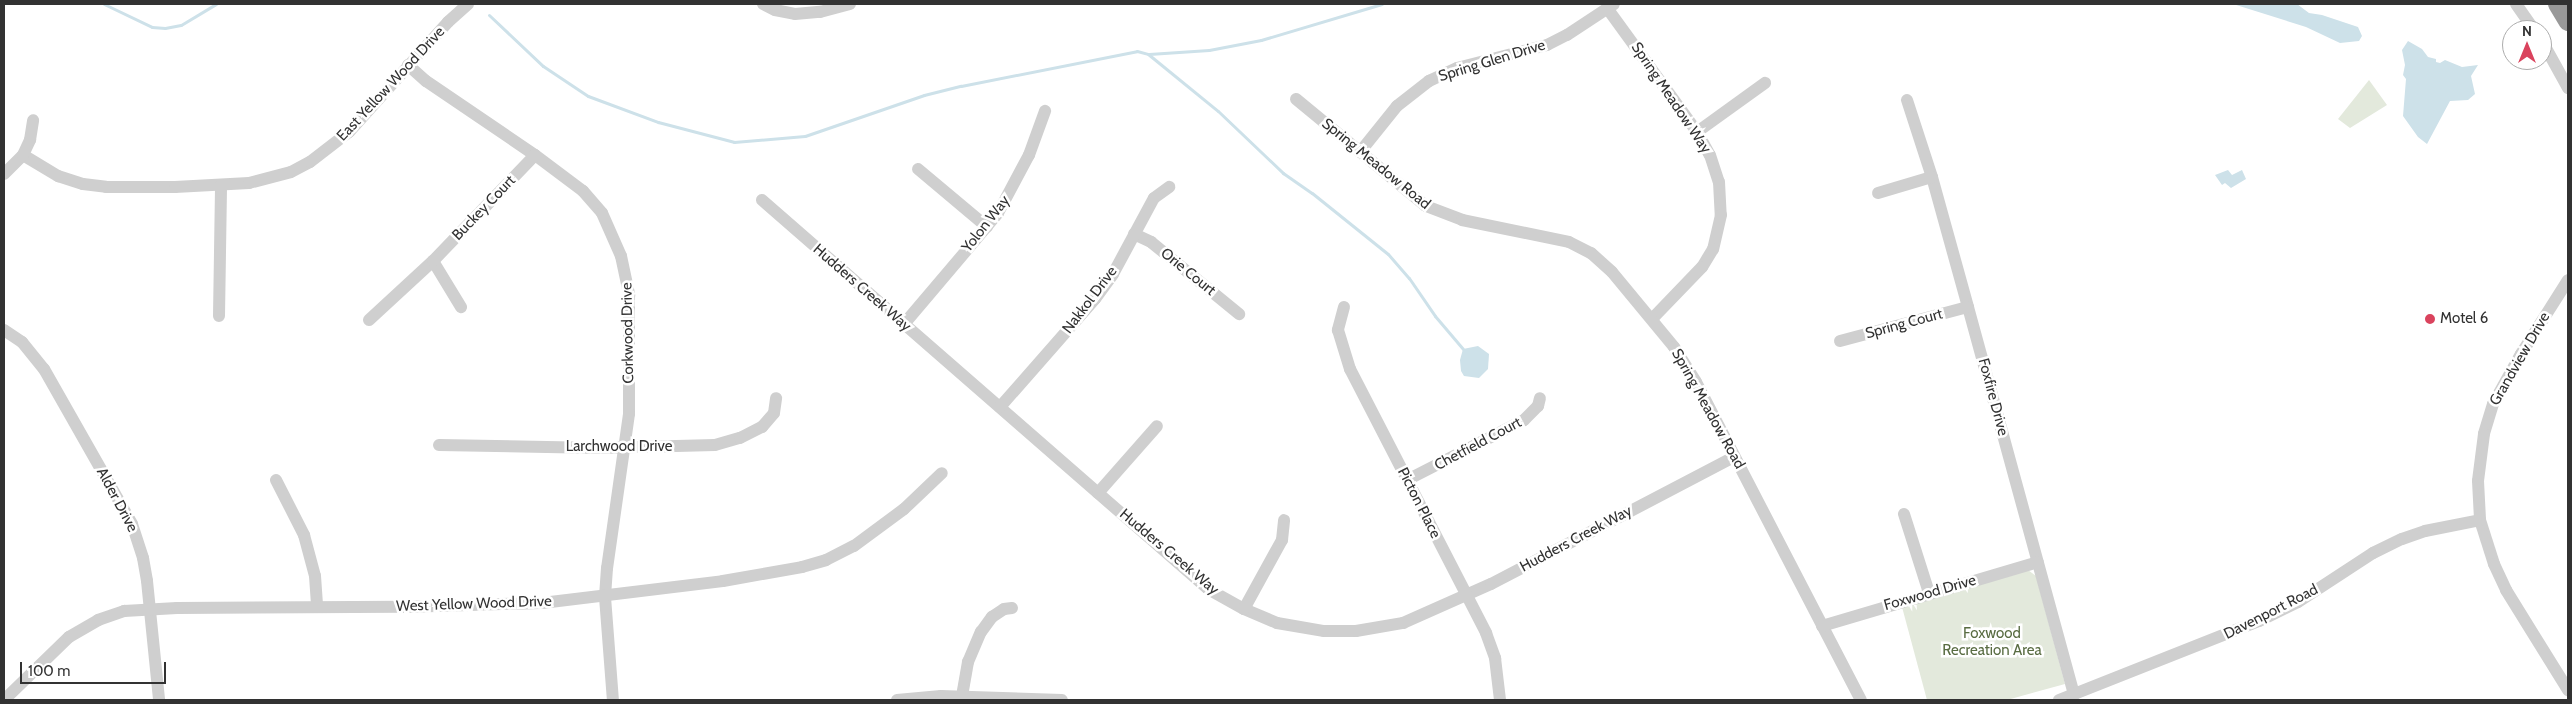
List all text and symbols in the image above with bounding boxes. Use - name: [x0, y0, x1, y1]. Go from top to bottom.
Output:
- north arrow: [2502, 20, 2552, 70]
- text: N: [2522, 22, 2532, 40]
- street label: East Yellow Wood Drive: [333, 23, 449, 145]
- street label: Spring Glen Drive: [1436, 36, 1548, 86]
- street label: Spring Meadow Way: [1627, 39, 1715, 157]
- street label: Spring Meadow Road: [1318, 115, 1434, 213]
- street label: Buckey Court: [449, 172, 519, 244]
- street label: Yolon Way: [958, 192, 1014, 256]
- street label: Hudders Creek Way: [809, 240, 915, 336]
- street label: Orie Court: [1157, 244, 1219, 300]
- street label: Nakkol Drive: [1059, 263, 1121, 337]
- street label: Corkwood Drive: [618, 282, 638, 384]
- street label: Spring Court: [1863, 305, 1945, 343]
- street label: Grandview Drive: [2486, 309, 2554, 409]
- place label: Motel 6: [2440, 310, 2488, 328]
- marker: Motel 6: [2424, 313, 2436, 325]
- street label: Spring Meadow Road: [1668, 346, 1748, 472]
- street label: Foxfire Drive: [1974, 356, 2012, 438]
- street label: Chetfield Court: [1431, 414, 1525, 474]
- street label: Larchwood Drive: [566, 438, 672, 456]
- street label: Alder Drive: [93, 465, 141, 535]
- street label: Picton Place: [1393, 465, 1445, 541]
- street label: Hudders Creek Way: [1517, 502, 1635, 576]
- street label: Hudders Creek Way: [1116, 505, 1222, 599]
- street label: Foxwood Drive: [1882, 571, 1978, 615]
- street label: Davenport Road: [2221, 581, 2321, 643]
- street label: West Yellow Wood Drive: [396, 592, 552, 616]
- park label: Foxwood Recreation Area: [1942, 624, 2042, 659]
- scale bar: [22, 652, 169, 684]
- text: 100 m: [28, 662, 70, 680]

